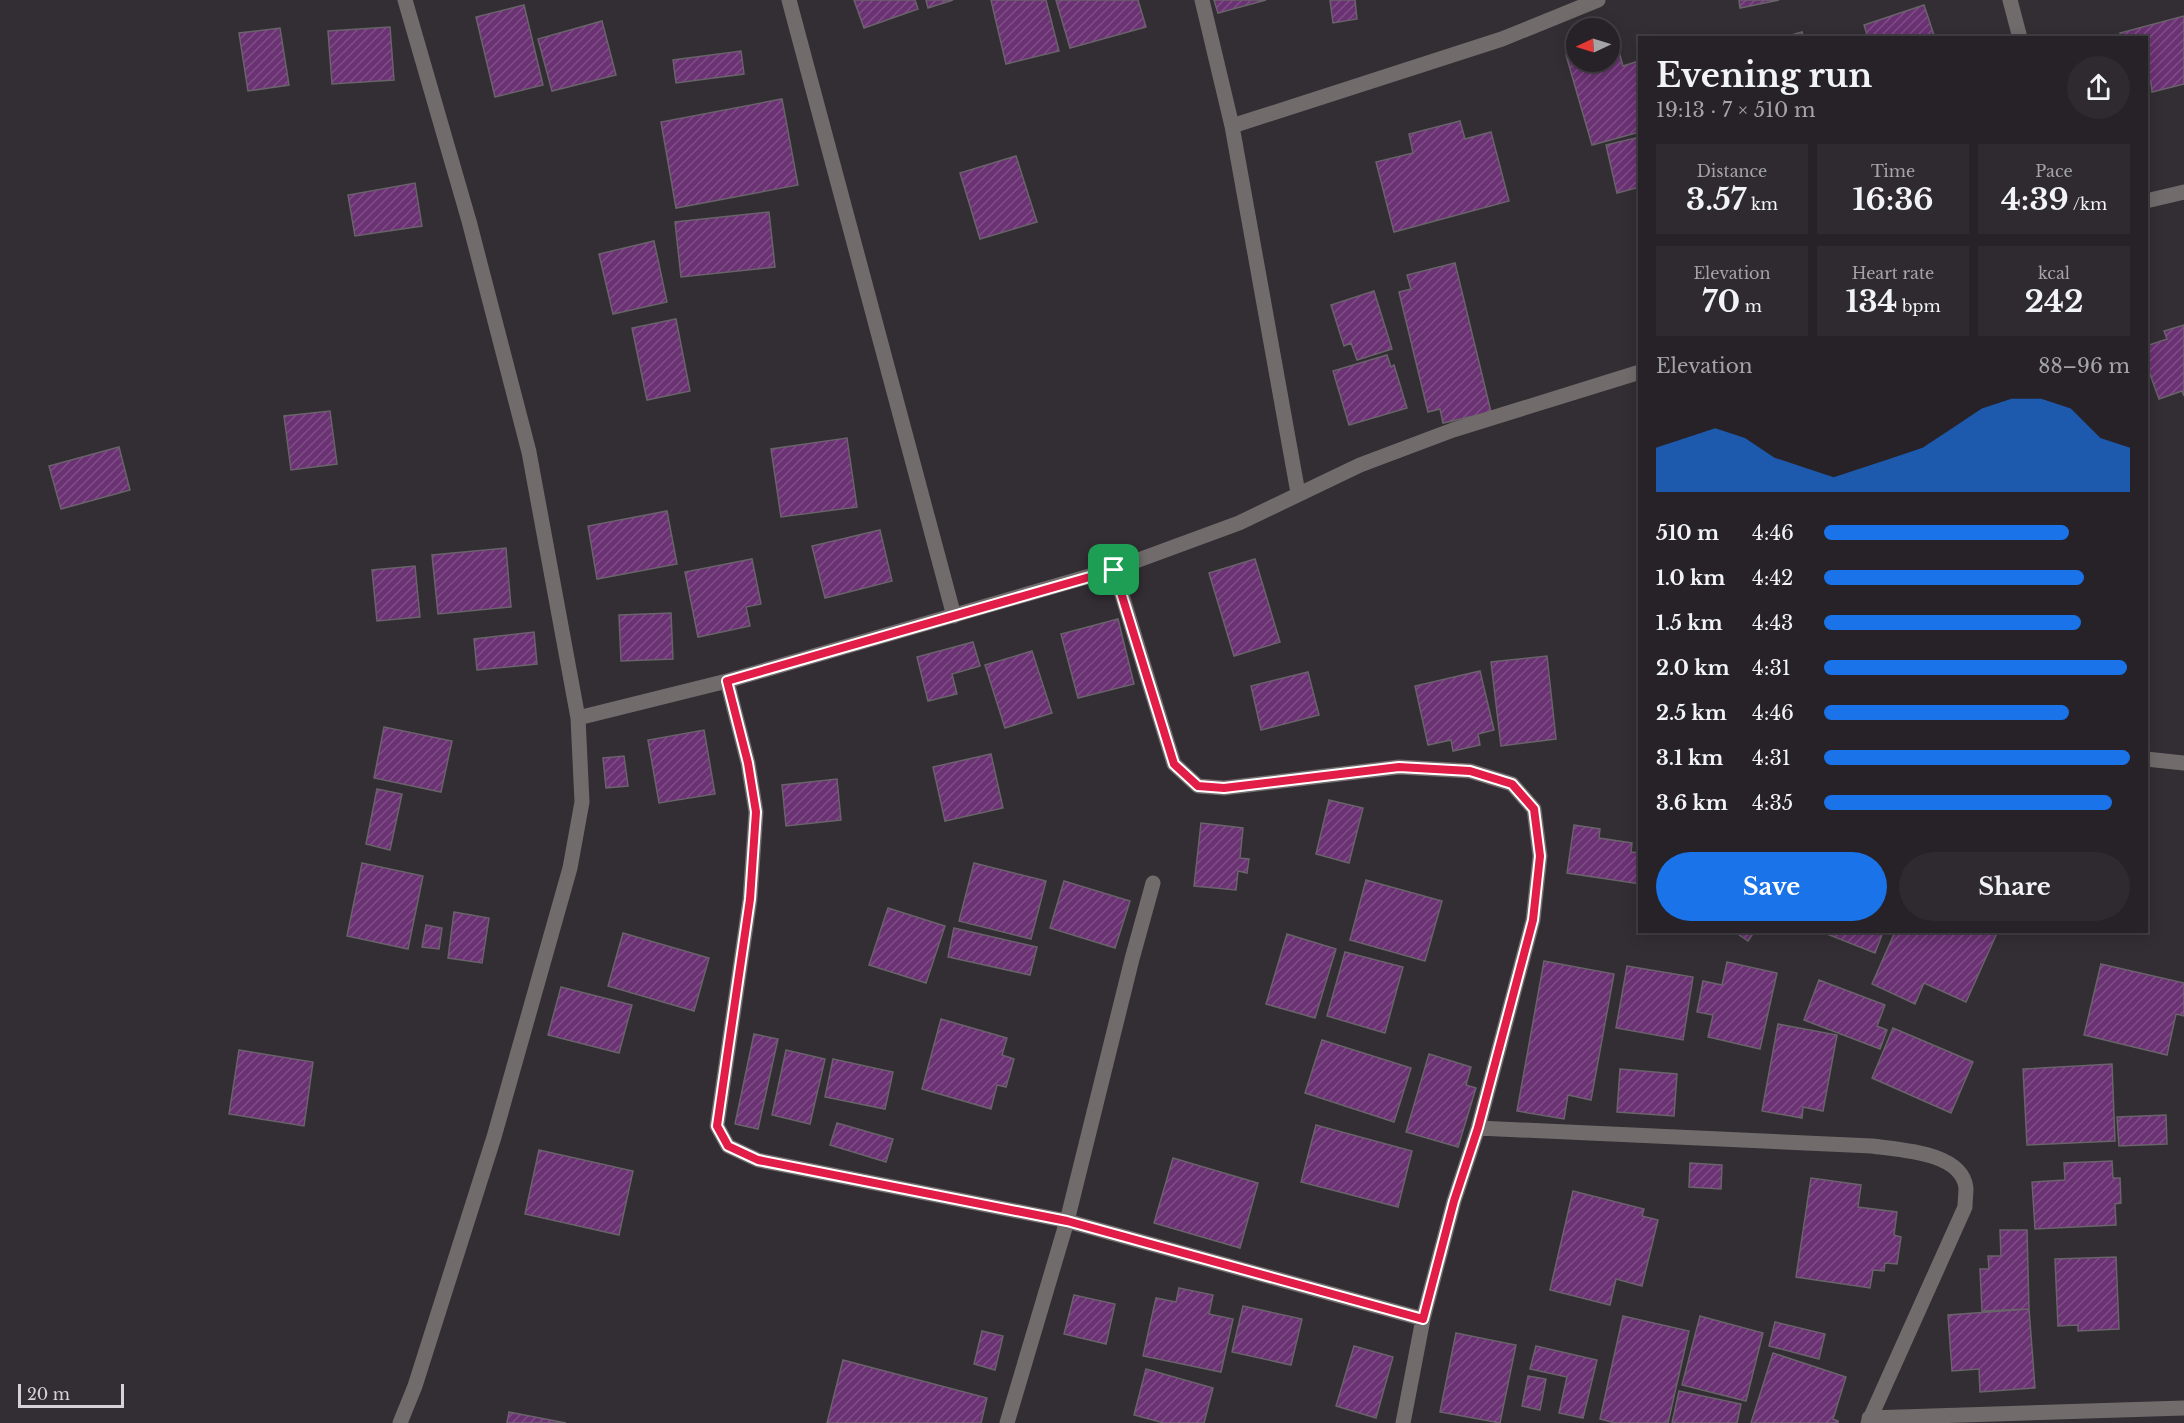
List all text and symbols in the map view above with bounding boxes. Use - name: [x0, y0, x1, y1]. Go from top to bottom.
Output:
- north arrow: [1566, 18, 1620, 72]
- map controls: [1566, 18, 1620, 72]
- text: Evening run: [1656, 55, 1872, 96]
- button: share: [2067, 56, 2130, 119]
- text: 19:13 · 7 × 510 m: [1656, 98, 1816, 122]
- text: Distance: [1697, 161, 1767, 181]
- text: Time: [1871, 161, 1915, 181]
- text: Pace: [2035, 161, 2073, 181]
- text: 3.57: [1686, 181, 1746, 218]
- text: 16:36: [1852, 181, 1934, 218]
- text: 4:39: [2001, 181, 2069, 218]
- text: km: [1746, 194, 1778, 214]
- text: /km: [2069, 194, 2107, 214]
- text: Elevation: [1693, 263, 1771, 283]
- text: Heart rate: [1852, 263, 1934, 283]
- text: kcal: [2038, 263, 2070, 283]
- text: 70: [1702, 283, 1740, 320]
- text: 134: [1845, 283, 1898, 320]
- text: 242: [2025, 283, 2083, 320]
- text: m: [1740, 296, 1762, 316]
- text: bpm: [1898, 296, 1941, 316]
- text: Elevation: [1656, 354, 1753, 378]
- text: 88–96 m: [2038, 354, 2130, 378]
- text: 510 m: [1656, 521, 1719, 545]
- text: 4:46: [1752, 521, 1794, 545]
- pin: [1088, 544, 1139, 595]
- icon: arrive: [1097, 553, 1130, 586]
- text: 1.0 km: [1656, 566, 1725, 590]
- text: 4:42: [1752, 566, 1793, 590]
- text: 1.5 km: [1656, 611, 1723, 635]
- text: 4:43: [1752, 611, 1793, 635]
- text: 2.0 km: [1656, 656, 1730, 680]
- text: 4:31: [1752, 656, 1791, 680]
- text: 2.5 km: [1656, 701, 1727, 725]
- text: 4:46: [1752, 701, 1794, 725]
- text: 3.1 km: [1656, 746, 1723, 770]
- text: 4:31: [1752, 746, 1791, 770]
- text: 3.6 km: [1656, 791, 1728, 815]
- text: 4:35: [1752, 791, 1793, 815]
- button: Save: [1656, 852, 1887, 921]
- button: Share: [1899, 852, 2130, 921]
- scale bar: [18, 1381, 124, 1408]
- text: 20 m: [27, 1384, 70, 1404]

